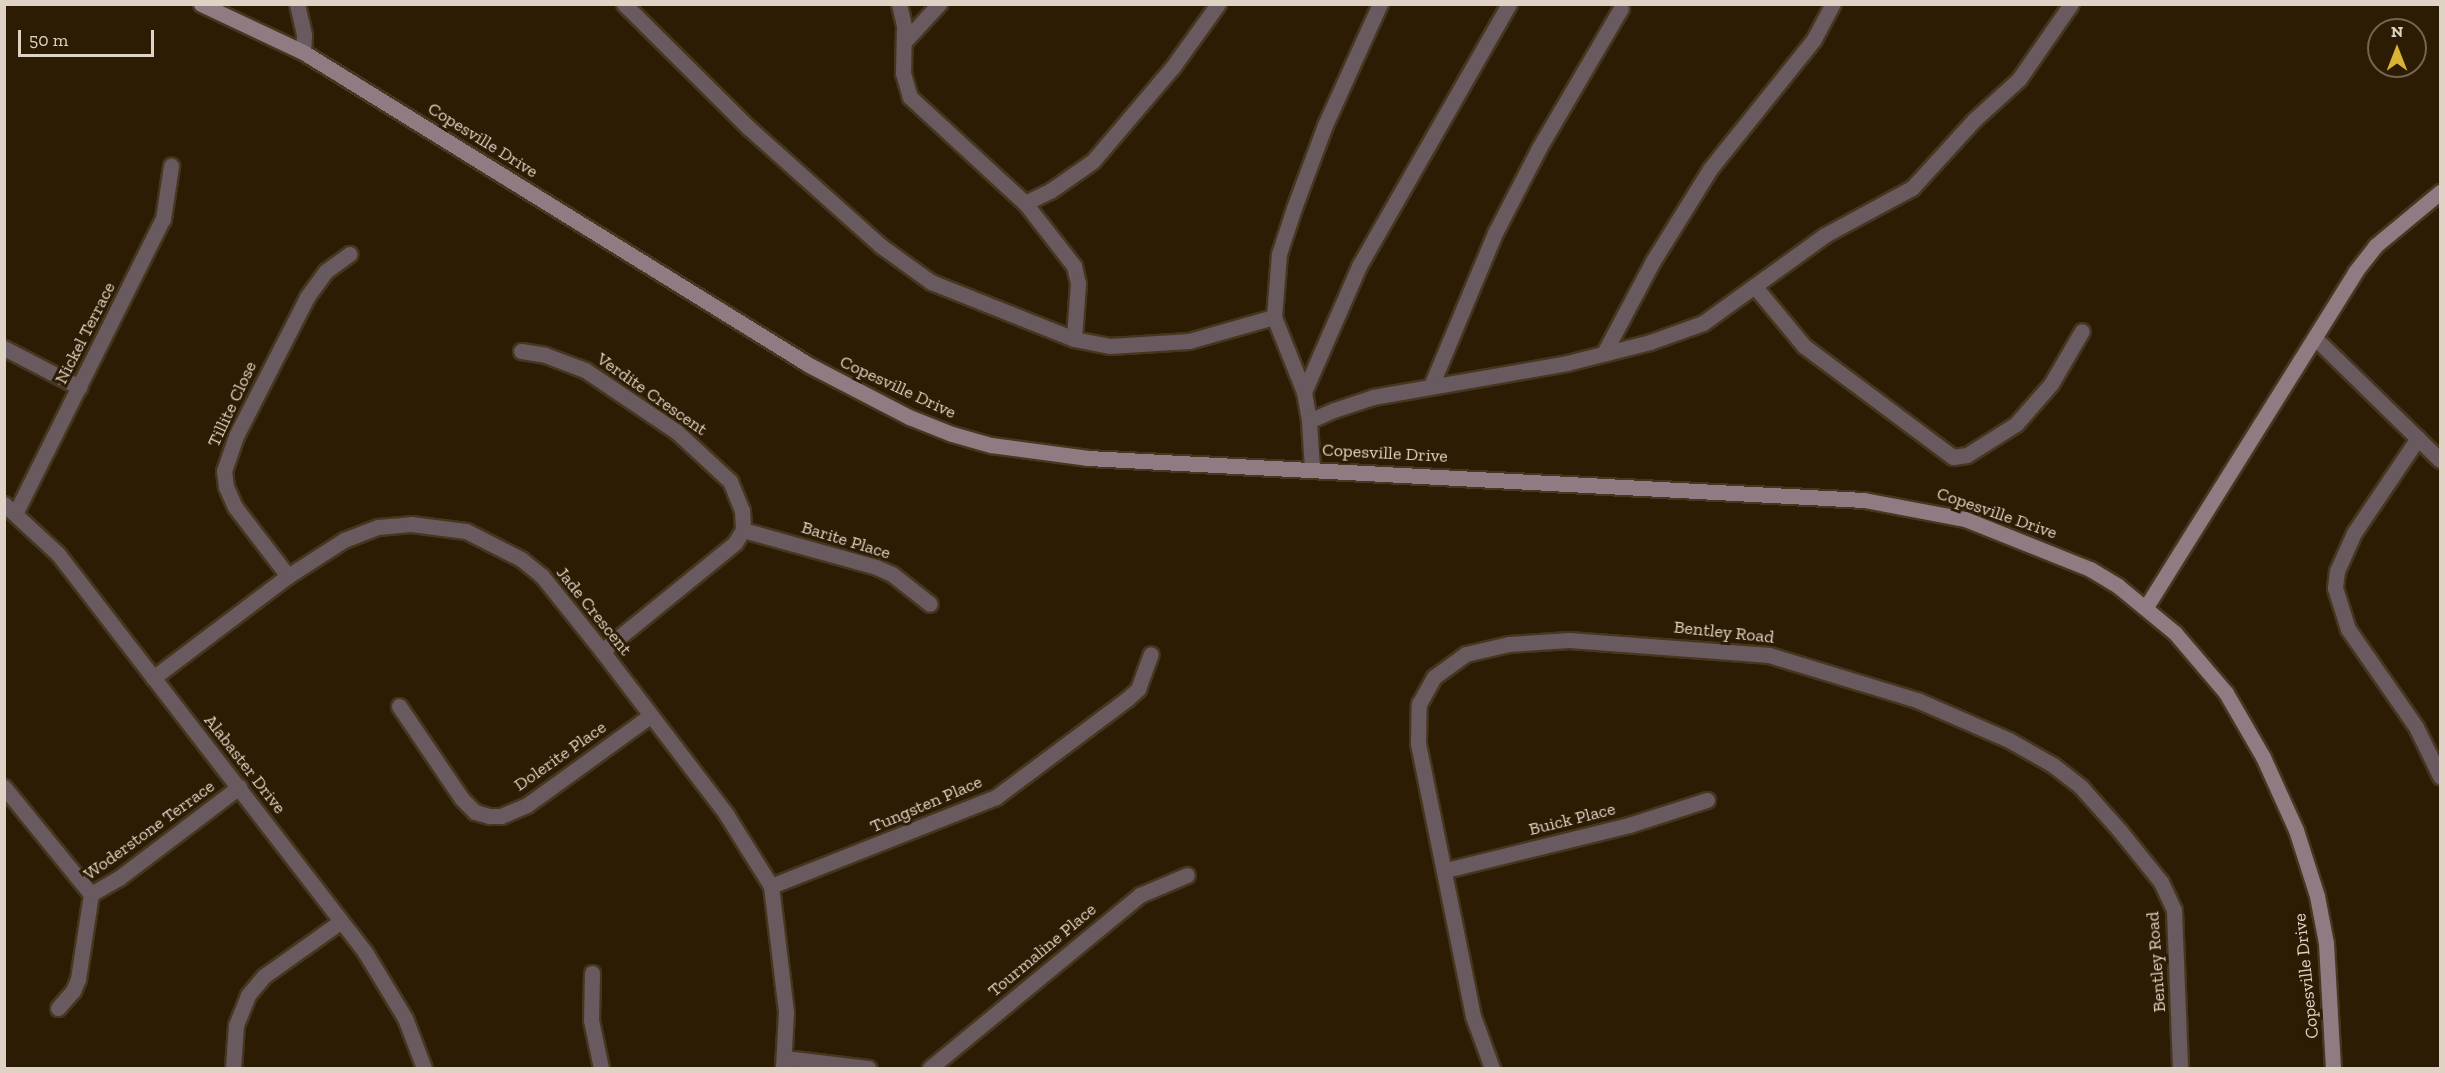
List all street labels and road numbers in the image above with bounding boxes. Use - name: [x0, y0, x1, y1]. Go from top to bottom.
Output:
- street label: Copesville Drive: [424, 98, 542, 182]
- street label: Nickel Terrace: [50, 278, 120, 388]
- street label: Verdite Crescent: [593, 348, 711, 440]
- street label: Copesville Drive: [836, 351, 960, 423]
- street label: Tillite Close: [203, 358, 261, 450]
- street label: Copesville Drive: [1322, 439, 1448, 467]
- street label: Copesville Drive: [1934, 482, 2060, 544]
- street label: Barite Place: [799, 516, 893, 564]
- street label: Jade Crescent: [552, 562, 636, 660]
- street label: Bentley Road: [1673, 616, 1775, 648]
- street label: Alabaster Drive: [199, 710, 291, 818]
- street label: Dolerite Place: [510, 716, 610, 796]
- street label: Tungsten Place: [867, 771, 985, 837]
- street label: Woderstone Terrace: [79, 775, 219, 885]
- street label: Buick Place: [1527, 798, 1617, 840]
- street label: Tourmaline Place: [984, 899, 1100, 1001]
- street label: Bentley Road: [2142, 911, 2170, 1013]
- street label: Copesville Drive: [2289, 912, 2323, 1040]

